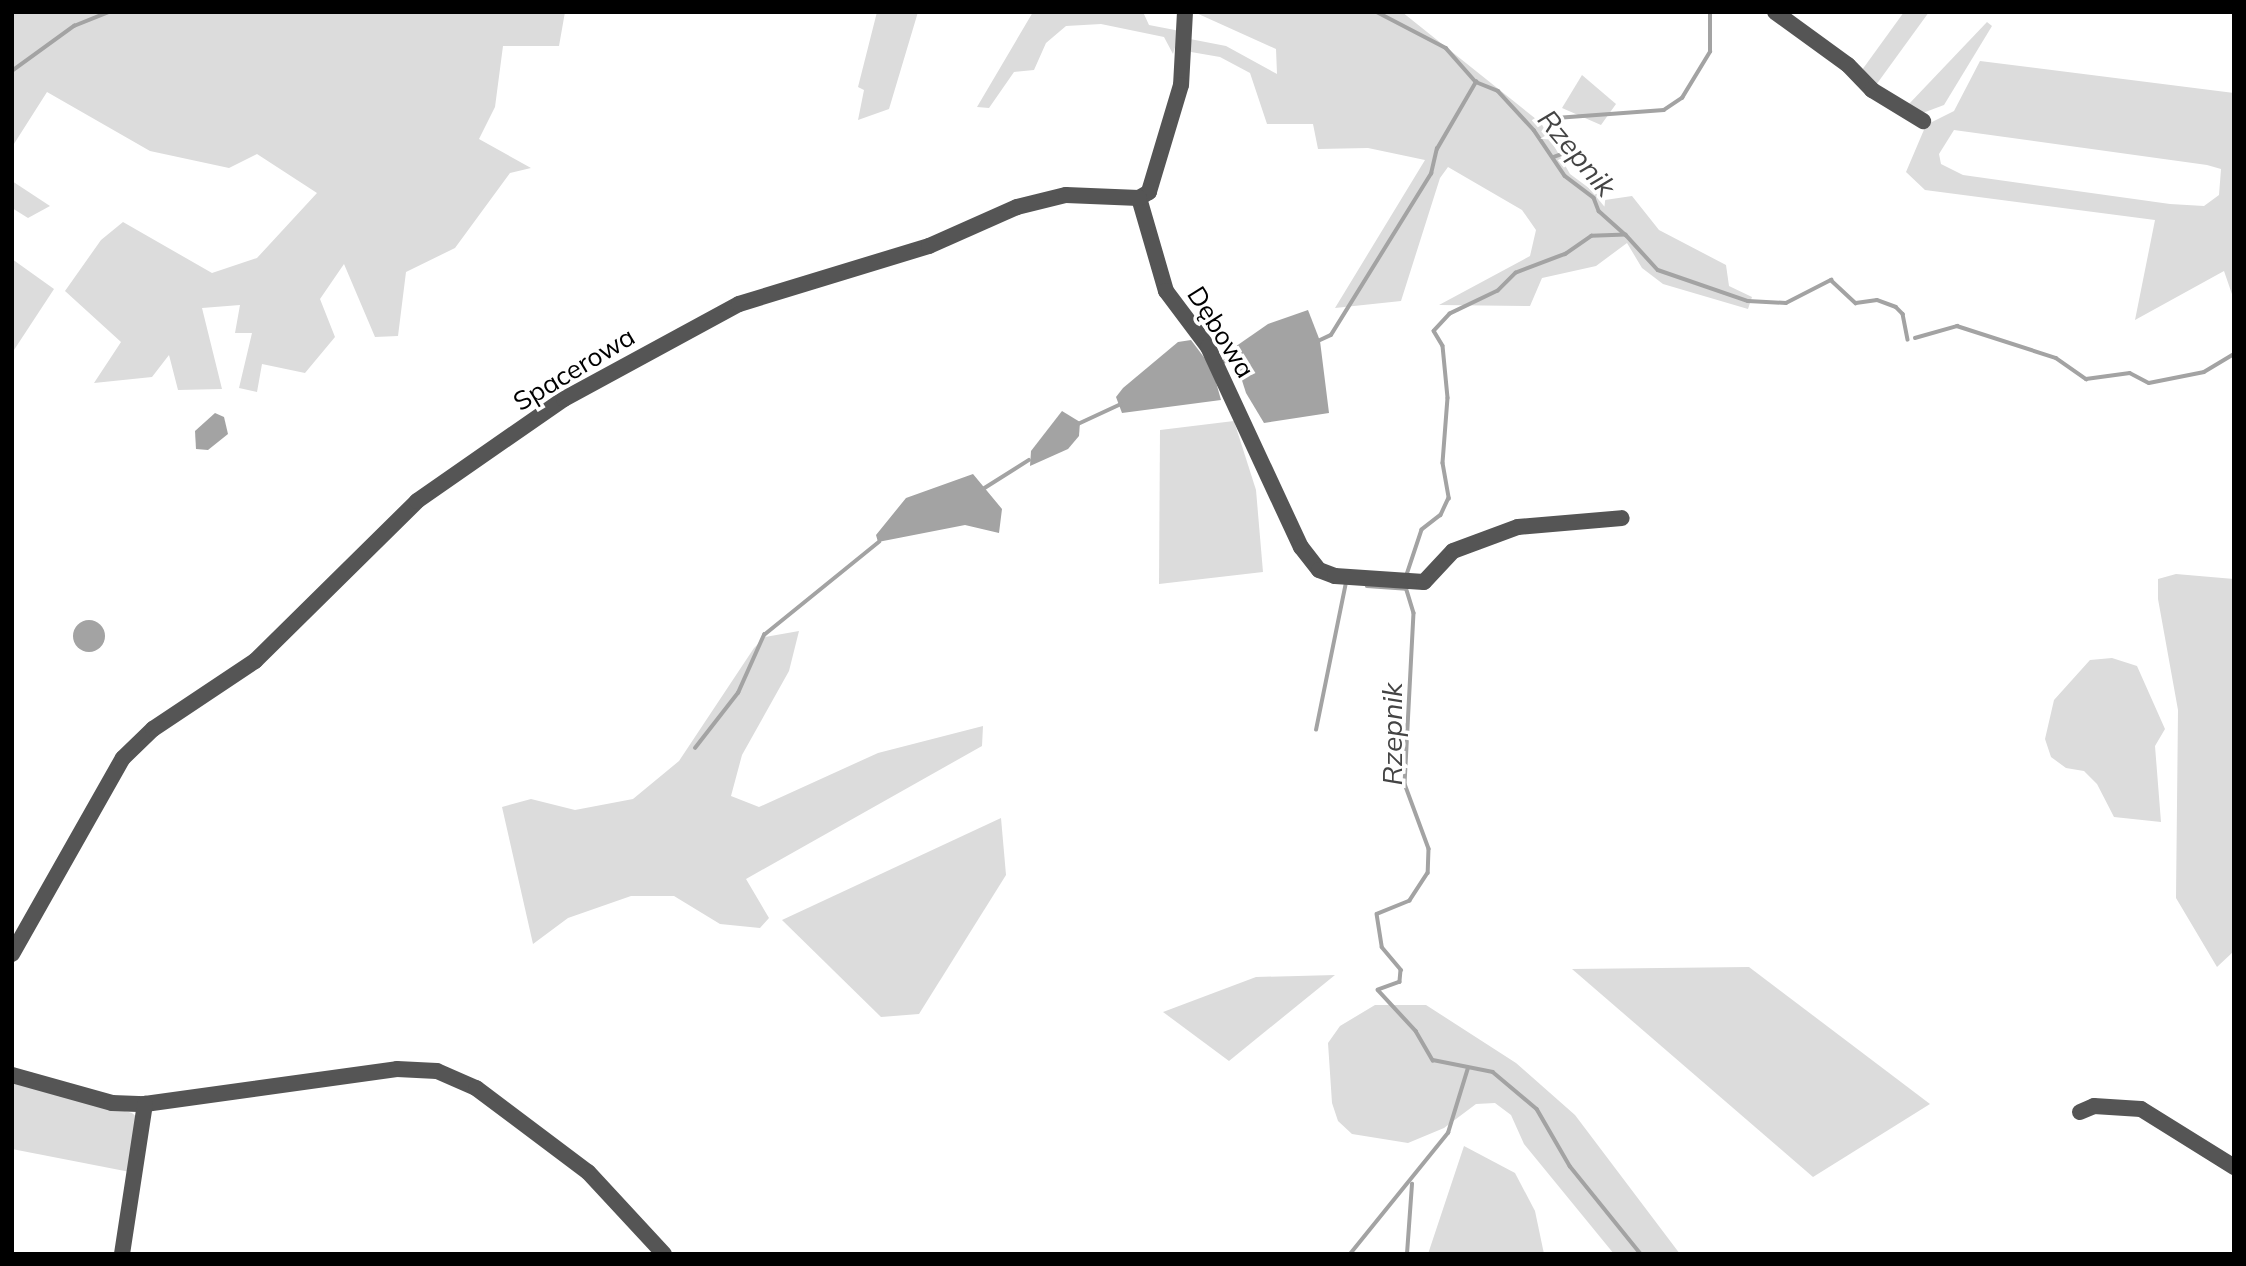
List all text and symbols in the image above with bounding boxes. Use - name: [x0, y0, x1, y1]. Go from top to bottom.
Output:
- water label: Rzepnik: [1531, 103, 1623, 203]
- street label: Dębowa: [1181, 281, 1261, 383]
- street label: Spacerowa: [508, 321, 640, 417]
- water label: Rzepnik: [1375, 682, 1409, 786]

